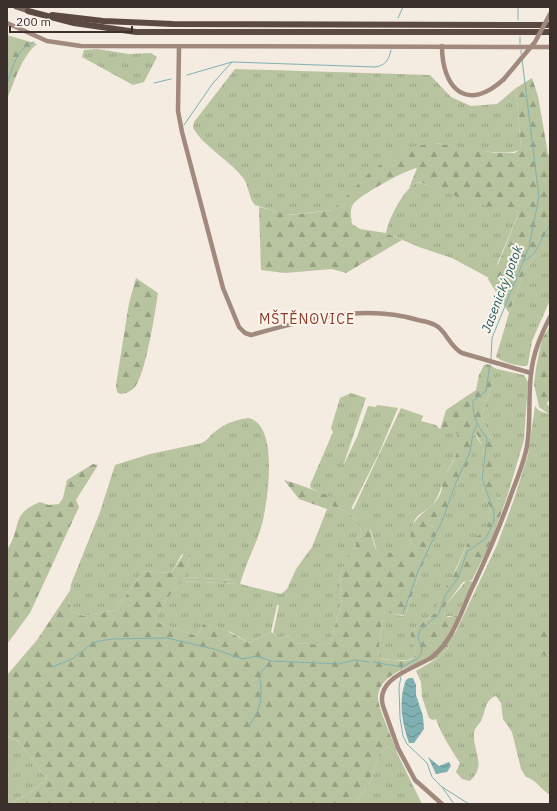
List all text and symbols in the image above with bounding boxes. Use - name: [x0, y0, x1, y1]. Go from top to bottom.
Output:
- scale bar: [10, 8, 132, 34]
- text: 200 m: [16, 14, 51, 29]
- water label: Jasenický potok: [477, 243, 527, 335]
- district label: MŠTĚNOVICE: [259, 309, 355, 328]

